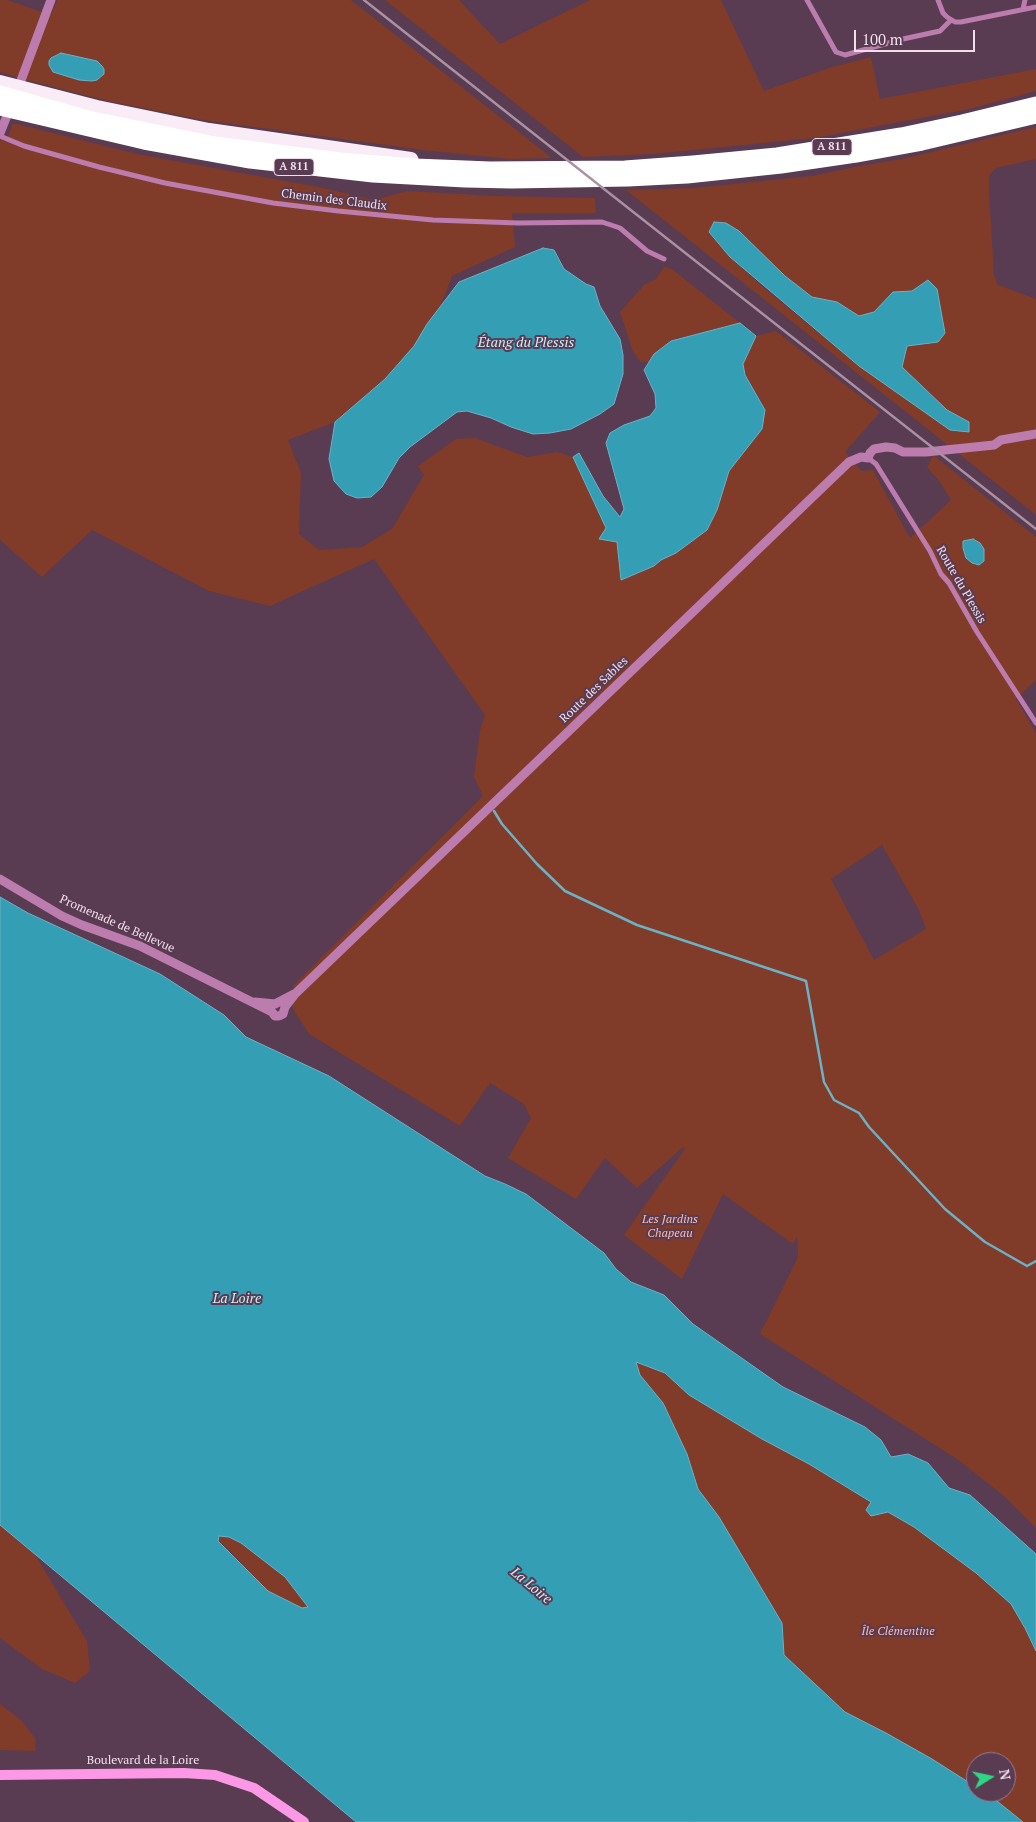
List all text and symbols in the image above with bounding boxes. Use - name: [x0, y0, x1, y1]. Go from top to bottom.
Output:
- scale bar: [856, 20, 977, 52]
- text: 100 m: [862, 29, 903, 49]
- road number: A 811: [812, 138, 852, 156]
- road number: A 811: [274, 158, 314, 176]
- street label: Chemin des Claudix: [280, 186, 388, 214]
- water label: Étang du Plessis: [478, 335, 574, 351]
- street label: Route du Plessis: [933, 544, 989, 626]
- street label: Route des Sables: [557, 654, 631, 726]
- street label: Promenade de Bellevue: [57, 892, 177, 956]
- park label: Les Jardins Chapeau: [642, 1213, 698, 1241]
- water label: La Loire: [213, 1291, 261, 1307]
- water label: La Loire: [507, 1564, 555, 1608]
- park label: Île Clémentine: [861, 1625, 935, 1639]
- north arrow: [966, 1752, 1016, 1802]
- street label: Boulevard de la Loire: [87, 1754, 199, 1768]
- text: N: [995, 1768, 1016, 1781]

